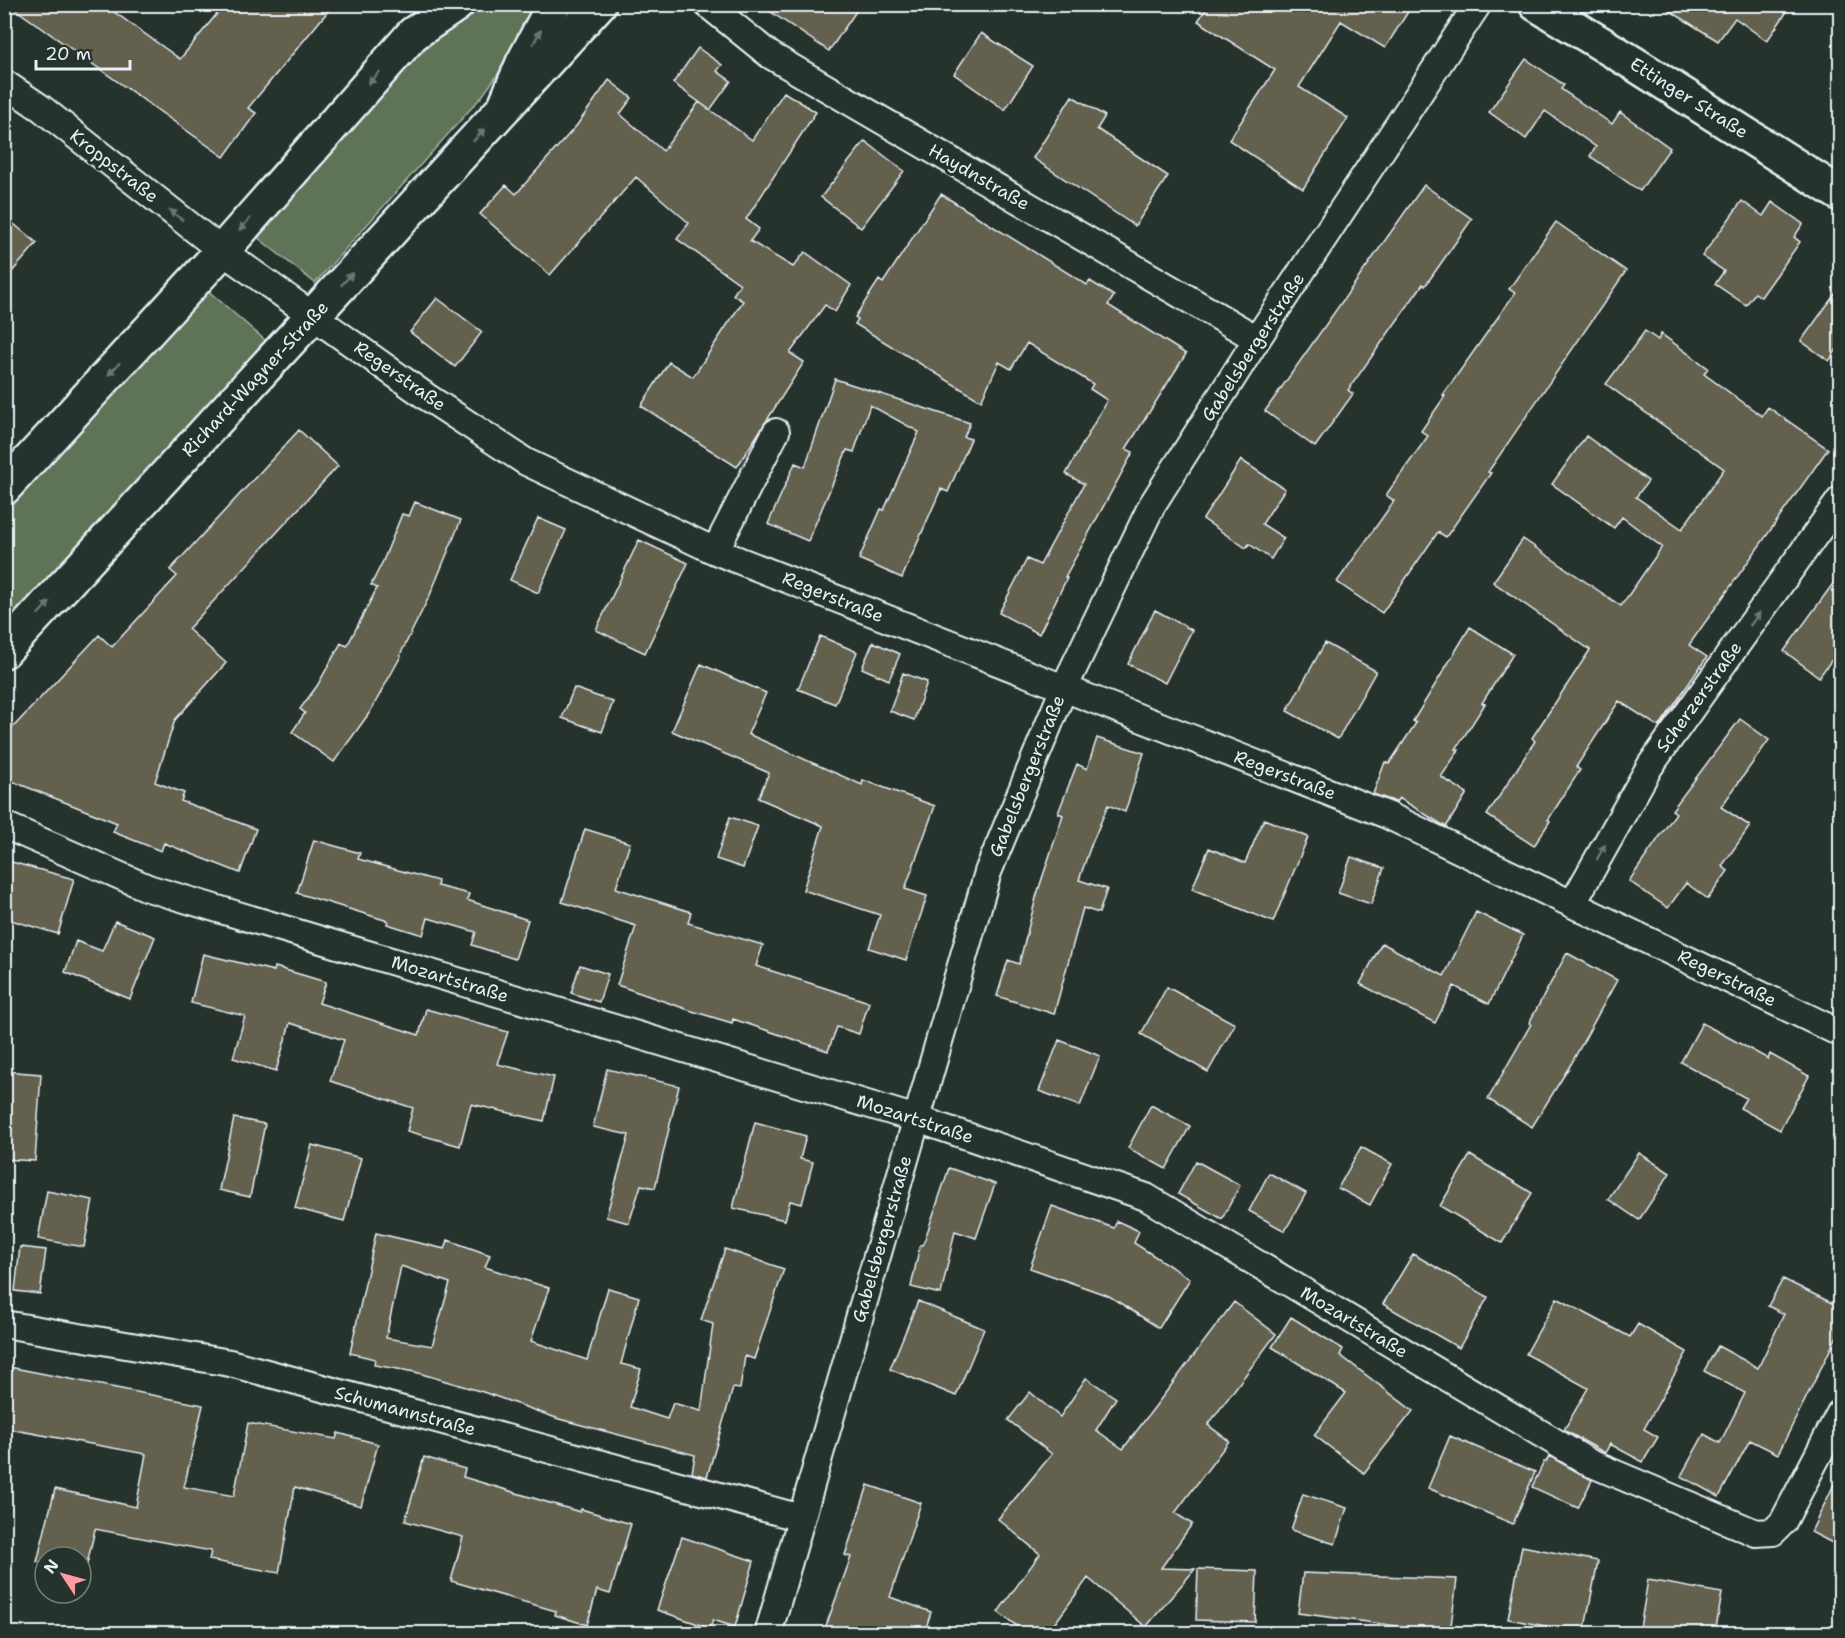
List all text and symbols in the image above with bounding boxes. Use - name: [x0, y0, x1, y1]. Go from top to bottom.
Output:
- one-way arrow: [532, 28, 542, 45]
- scale bar: [36, 33, 130, 71]
- text: 20 m: [45, 42, 91, 66]
- street label: Ettinger Straße: [1625, 52, 1753, 144]
- one-way arrow: [368, 70, 381, 86]
- street label: Kroppstraße: [65, 124, 163, 208]
- one-way arrow: [472, 128, 486, 143]
- street label: Haydnstraße: [924, 138, 1034, 216]
- one-way arrow: [168, 208, 184, 221]
- one-way arrow: [239, 216, 252, 231]
- street label: Gabelsbergerstraße: [1196, 268, 1310, 426]
- one-way arrow: [340, 272, 353, 287]
- street label: Richard-Wagner-Straße: [176, 296, 334, 462]
- street label: Regerstraße: [349, 335, 451, 417]
- one-way arrow: [107, 361, 121, 376]
- street label: Regerstraße: [779, 566, 887, 628]
- one-way arrow: [37, 601, 51, 615]
- one-way arrow: [1749, 612, 1761, 628]
- street label: Scherzerstraße: [1651, 637, 1747, 757]
- street label: Gabelsbergerstraße: [984, 691, 1070, 861]
- street label: Regerstraße: [1231, 745, 1339, 805]
- one-way arrow: [1596, 843, 1606, 860]
- street label: Regerstraße: [1674, 944, 1780, 1012]
- street label: Mozartstraße: [388, 950, 512, 1008]
- street label: Mozartstraße: [854, 1089, 976, 1149]
- street label: Gabelsbergerstraße: [847, 1153, 917, 1325]
- street label: Mozartstraße: [1296, 1280, 1412, 1364]
- street label: Schumannstraße: [332, 1381, 478, 1441]
- north arrow: [33, 1545, 93, 1605]
- text: N: [39, 1555, 63, 1578]

